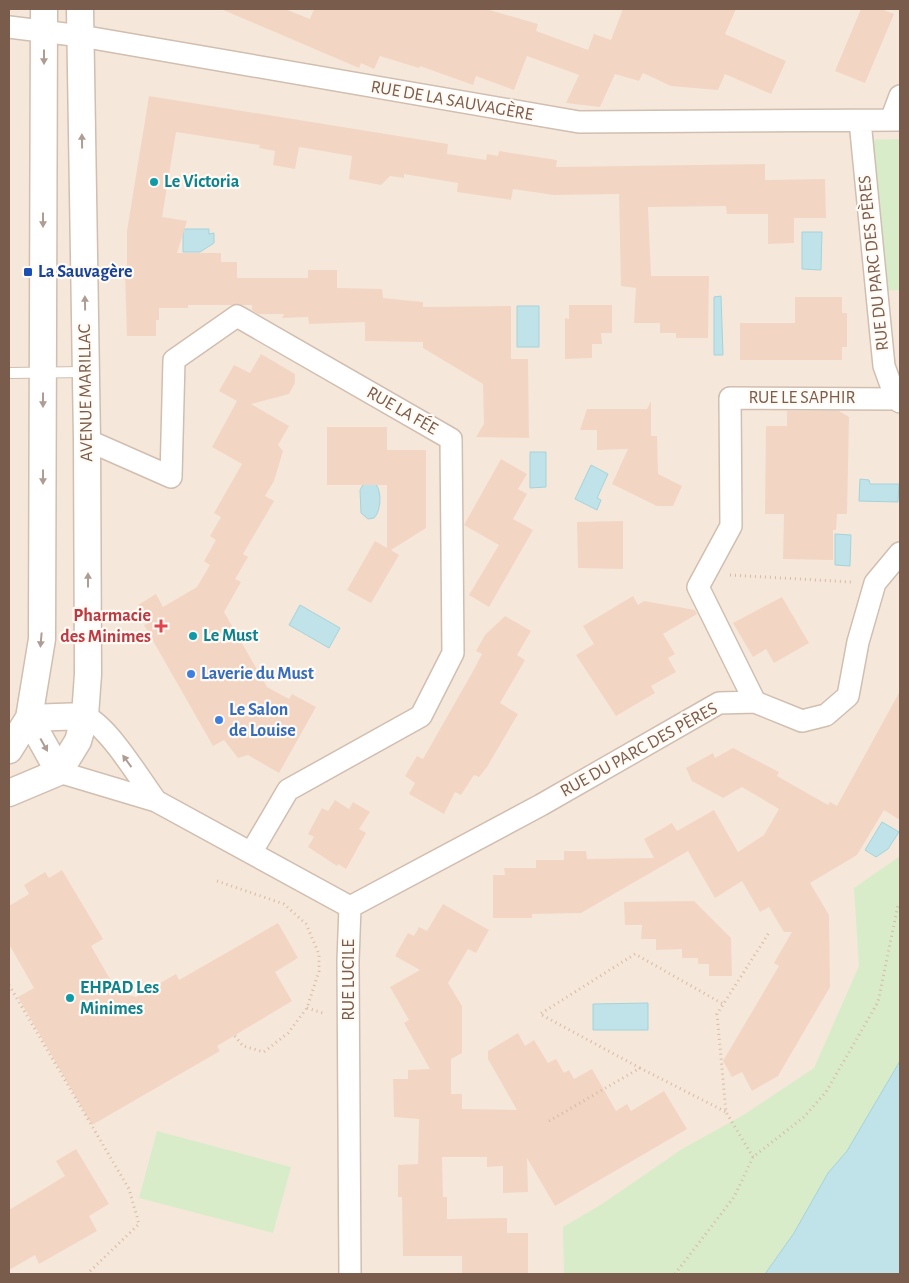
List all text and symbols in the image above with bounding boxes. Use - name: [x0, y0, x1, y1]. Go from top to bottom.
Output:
- one-way arrow: [40, 50, 48, 66]
- street label: RUE DE LA SAUVAGÈRE: [369, 75, 535, 124]
- one-way arrow: [78, 133, 86, 149]
- place label: Le Victoria: [164, 173, 240, 191]
- street label: RUE DU PARC DES PÈRES: [853, 174, 892, 352]
- marker: Le Victoria: [148, 176, 160, 188]
- one-way arrow: [39, 212, 47, 228]
- place label: La Sauvagère: [38, 263, 132, 281]
- marker: La Sauvagère: [22, 266, 34, 278]
- one-way arrow: [81, 295, 89, 311]
- street label: AVENUE MARILLAC: [76, 324, 96, 462]
- street label: RUE LA FÉE: [363, 381, 442, 439]
- street label: RUE LE SAPHIR: [748, 389, 856, 407]
- one-way arrow: [39, 392, 47, 408]
- one-way arrow: [39, 469, 47, 485]
- one-way arrow: [84, 571, 92, 587]
- place label: Pharmacie des Minimes: [60, 607, 151, 646]
- marker: Pharmacie des Minimes: [155, 620, 167, 632]
- place label: Le Must: [203, 627, 258, 645]
- marker: Le Must: [187, 630, 199, 642]
- one-way arrow: [37, 632, 45, 648]
- place label: Laverie du Must: [201, 665, 314, 683]
- marker: Laverie du Must: [185, 668, 197, 680]
- street label: RUE DU PARC DES PÈRES: [556, 697, 721, 801]
- place label: Le Salon de Louise: [229, 701, 296, 740]
- marker: Le Salon de Louise: [213, 714, 225, 726]
- one-way arrow: [40, 737, 48, 752]
- one-way arrow: [122, 754, 132, 768]
- street label: RUE LUCILE: [340, 939, 358, 1021]
- place label: EHPAD Les Minimes: [80, 979, 159, 1018]
- marker: EHPAD Les Minimes: [64, 992, 76, 1004]

